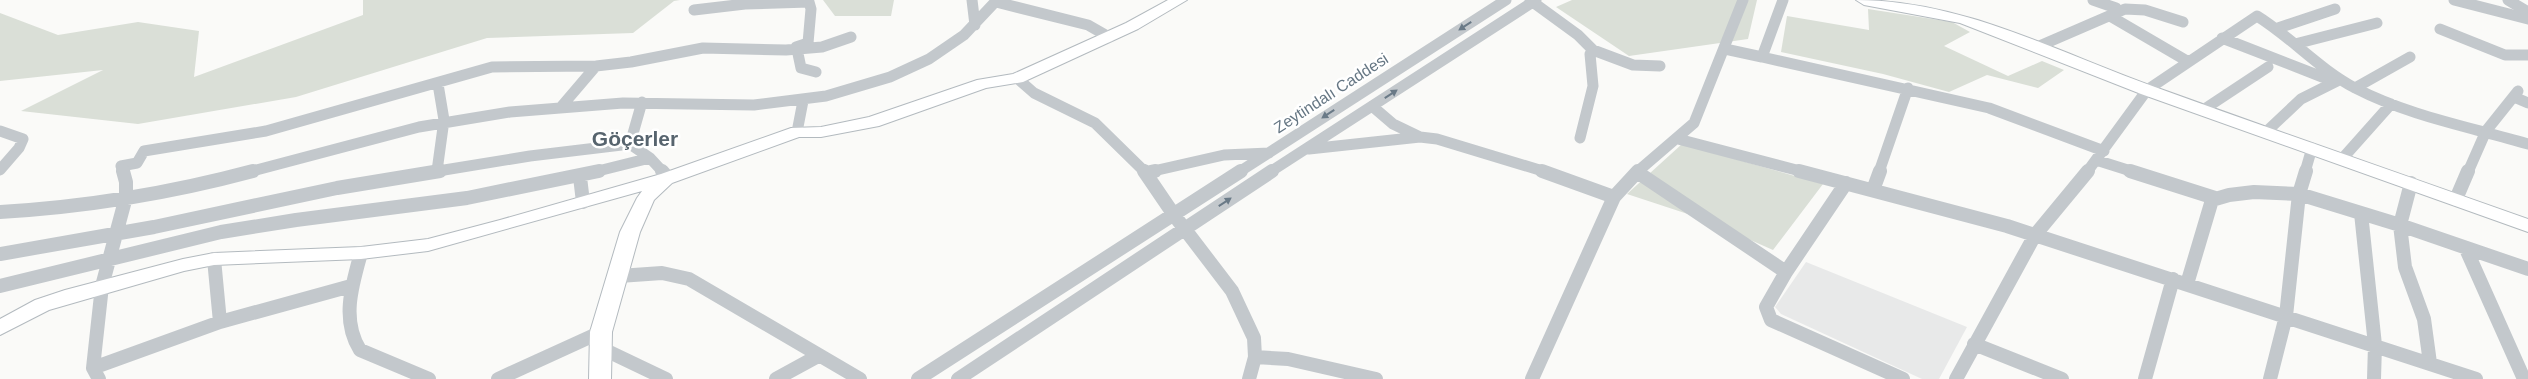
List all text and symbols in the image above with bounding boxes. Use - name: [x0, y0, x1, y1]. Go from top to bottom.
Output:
- one-way arrow: [1458, 22, 1472, 31]
- street label: Zeytindalı Caddesi: [1271, 50, 1391, 136]
- one-way arrow: [1384, 89, 1397, 99]
- one-way arrow: [1322, 110, 1335, 119]
- district label: Göçerler: [592, 127, 678, 150]
- one-way arrow: [1218, 197, 1231, 206]

